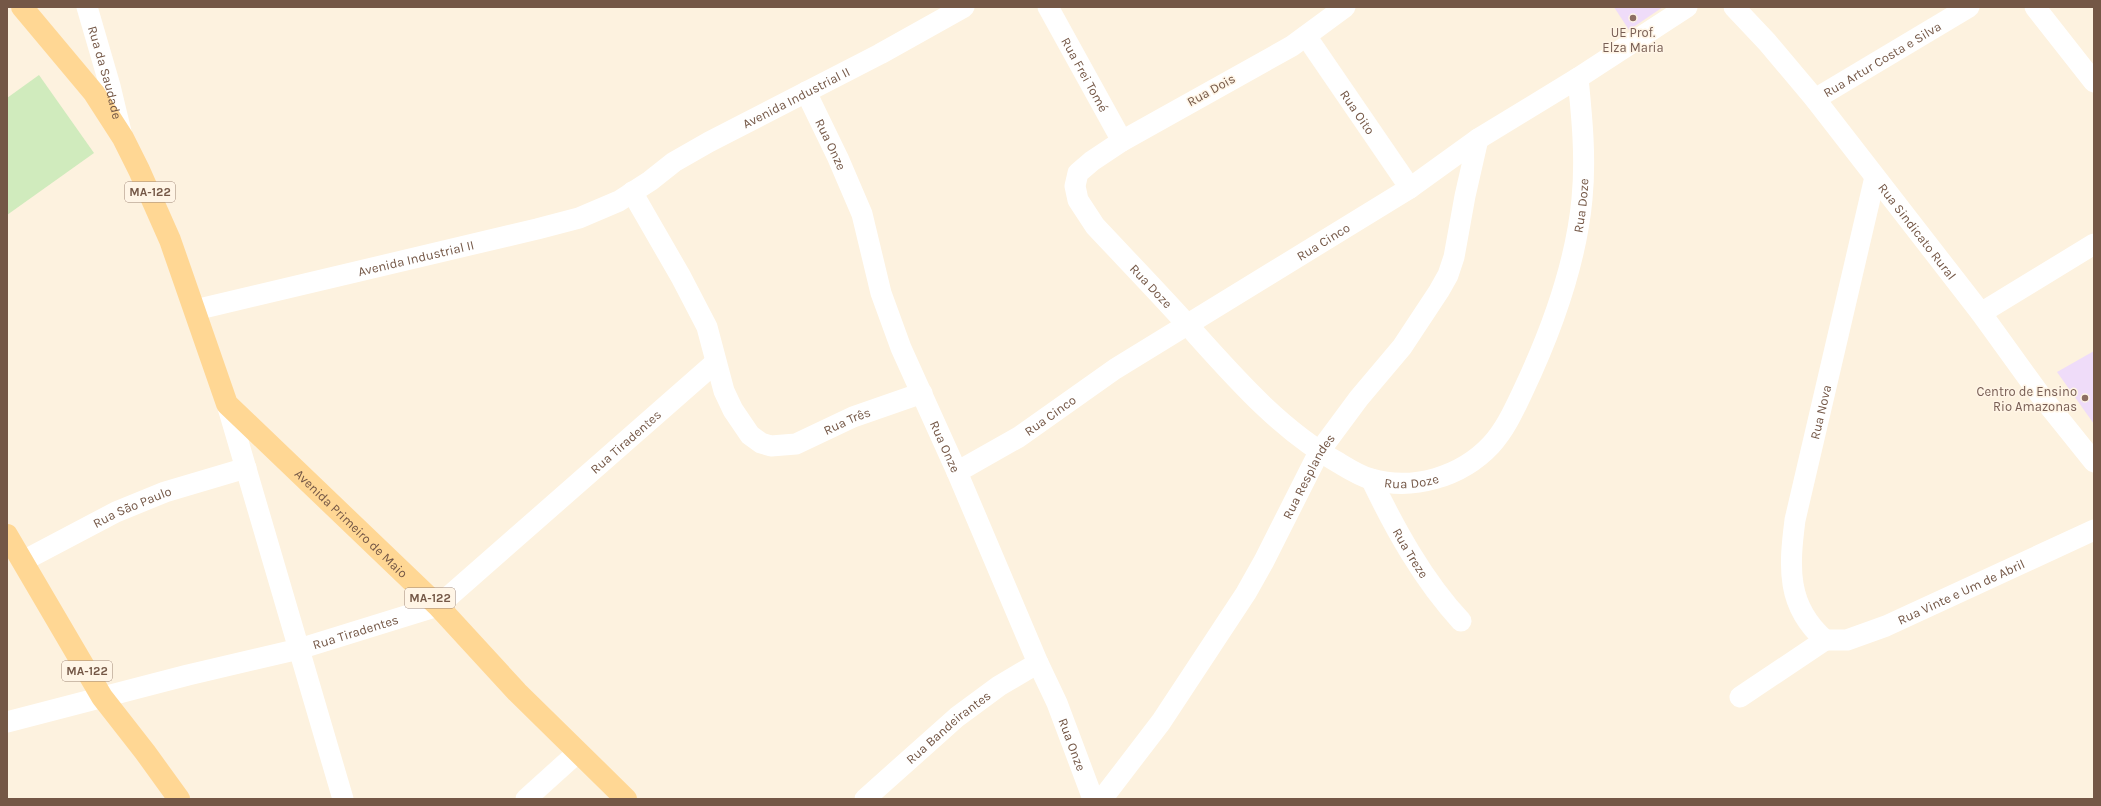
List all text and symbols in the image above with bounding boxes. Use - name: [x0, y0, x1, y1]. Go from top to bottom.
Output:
- marker: UE Prof. Elza Maria: [1628, 13, 1638, 23]
- street label: Rua Artur Costa e Silva: [1820, 18, 1944, 100]
- street label: Rua da Saudade: [85, 24, 125, 121]
- place label: UE Prof. Elza Maria: [1602, 25, 1664, 55]
- street label: Rua Frei Tomé: [1059, 35, 1112, 115]
- street label: Avenida Industrial II: [740, 63, 852, 131]
- street label: Rua Dois: [1184, 71, 1238, 109]
- street label: Rua Oito: [1338, 87, 1378, 137]
- street label: Rua Onze: [813, 116, 850, 173]
- street label: Rua Doze: [1570, 178, 1591, 234]
- street label: Rua Sindicato Rural: [1876, 180, 1960, 282]
- road number: MA-122: [125, 182, 175, 202]
- street label: Rua Cinco: [1294, 219, 1352, 263]
- street label: Avenida Industrial II: [356, 237, 475, 279]
- street label: Rua Doze: [1127, 261, 1176, 311]
- street label: Rua Nova: [1807, 383, 1834, 441]
- place label: Centro de Ensino Rio Amazonas: [1976, 384, 2077, 414]
- street label: Rua Cinco: [1021, 392, 1079, 439]
- marker: Centro de Ensino Rio Amazonas: [2080, 393, 2090, 403]
- street label: Rua Três: [821, 404, 872, 438]
- street label: Rua Tiradentes: [587, 406, 664, 476]
- street label: Rua Onze: [927, 418, 964, 475]
- street label: Rua Resplandes: [1279, 430, 1338, 521]
- street label: Avenida Primeiro de Maio: [292, 466, 411, 581]
- street label: Rua Doze: [1383, 470, 1441, 491]
- street label: Rua São Paulo: [90, 483, 173, 530]
- street label: Rua Treze: [1390, 525, 1432, 581]
- street label: Rua Vinte e Um de Abril: [1895, 556, 2027, 627]
- road number: MA-122: [405, 588, 455, 608]
- street label: Rua Tiradentes: [311, 611, 400, 652]
- road number: MA-122: [62, 661, 112, 681]
- street label: Rua Bandeirantes: [903, 687, 993, 767]
- street label: Rua Onze: [1056, 716, 1089, 773]

